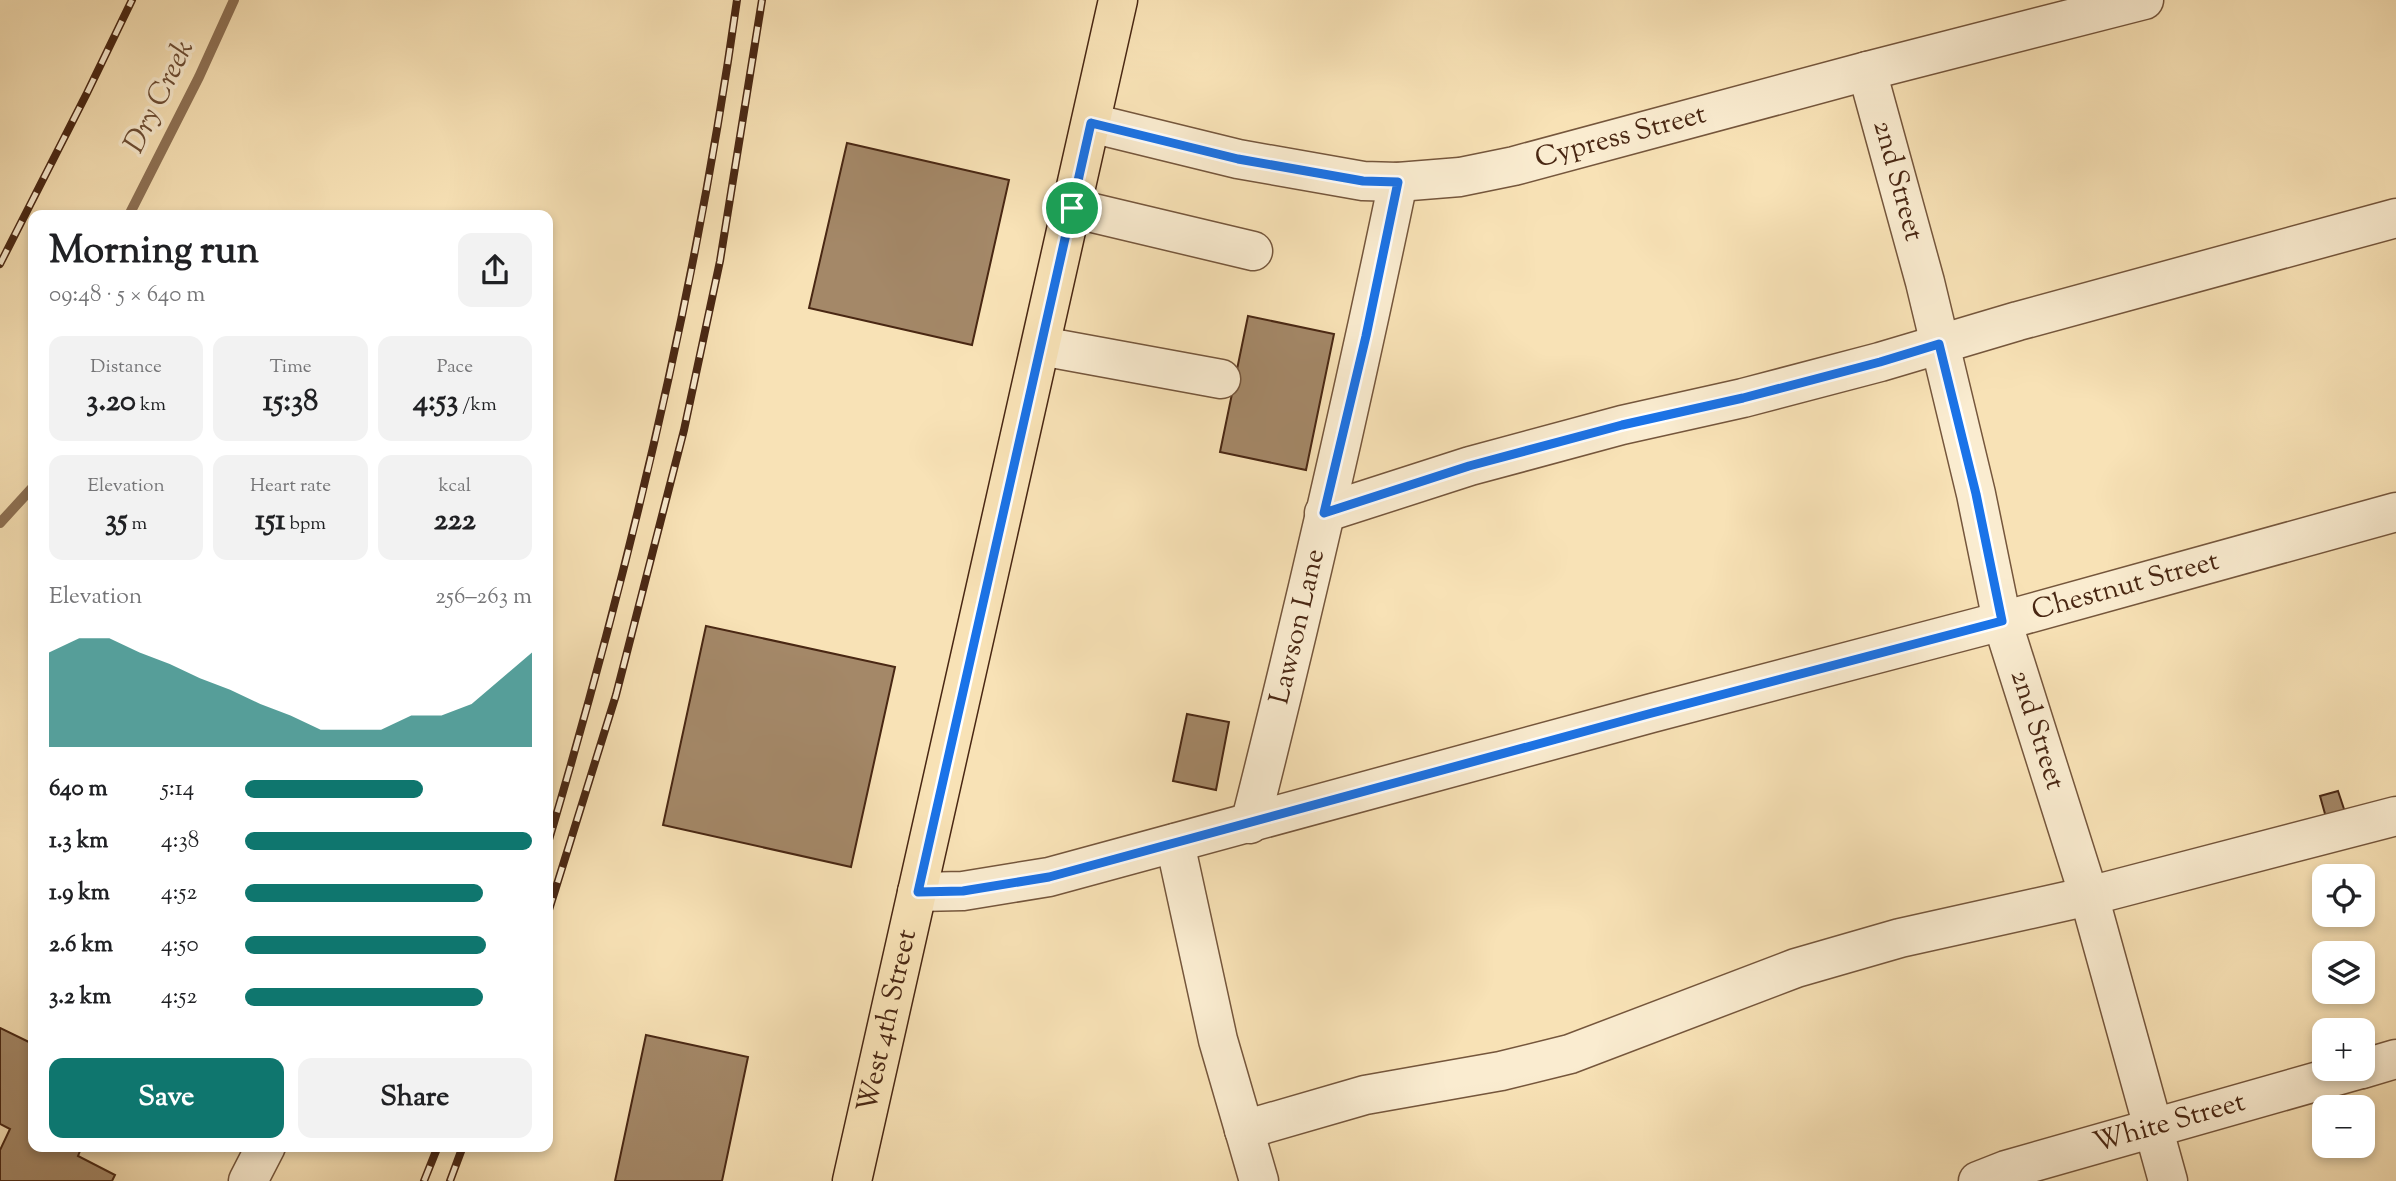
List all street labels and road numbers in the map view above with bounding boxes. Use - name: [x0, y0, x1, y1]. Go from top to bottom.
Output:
- street label: Cypress Street: [1531, 95, 1711, 179]
- street label: 2nd Street: [1862, 116, 1933, 246]
- street label: Chestnut Street: [2027, 542, 2224, 632]
- street label: Lawson Lane: [1260, 545, 1336, 709]
- street label: 2nd Street: [1999, 665, 2074, 795]
- street label: West 4th Street: [848, 925, 928, 1116]
- street label: White Street: [2089, 1083, 2250, 1164]

